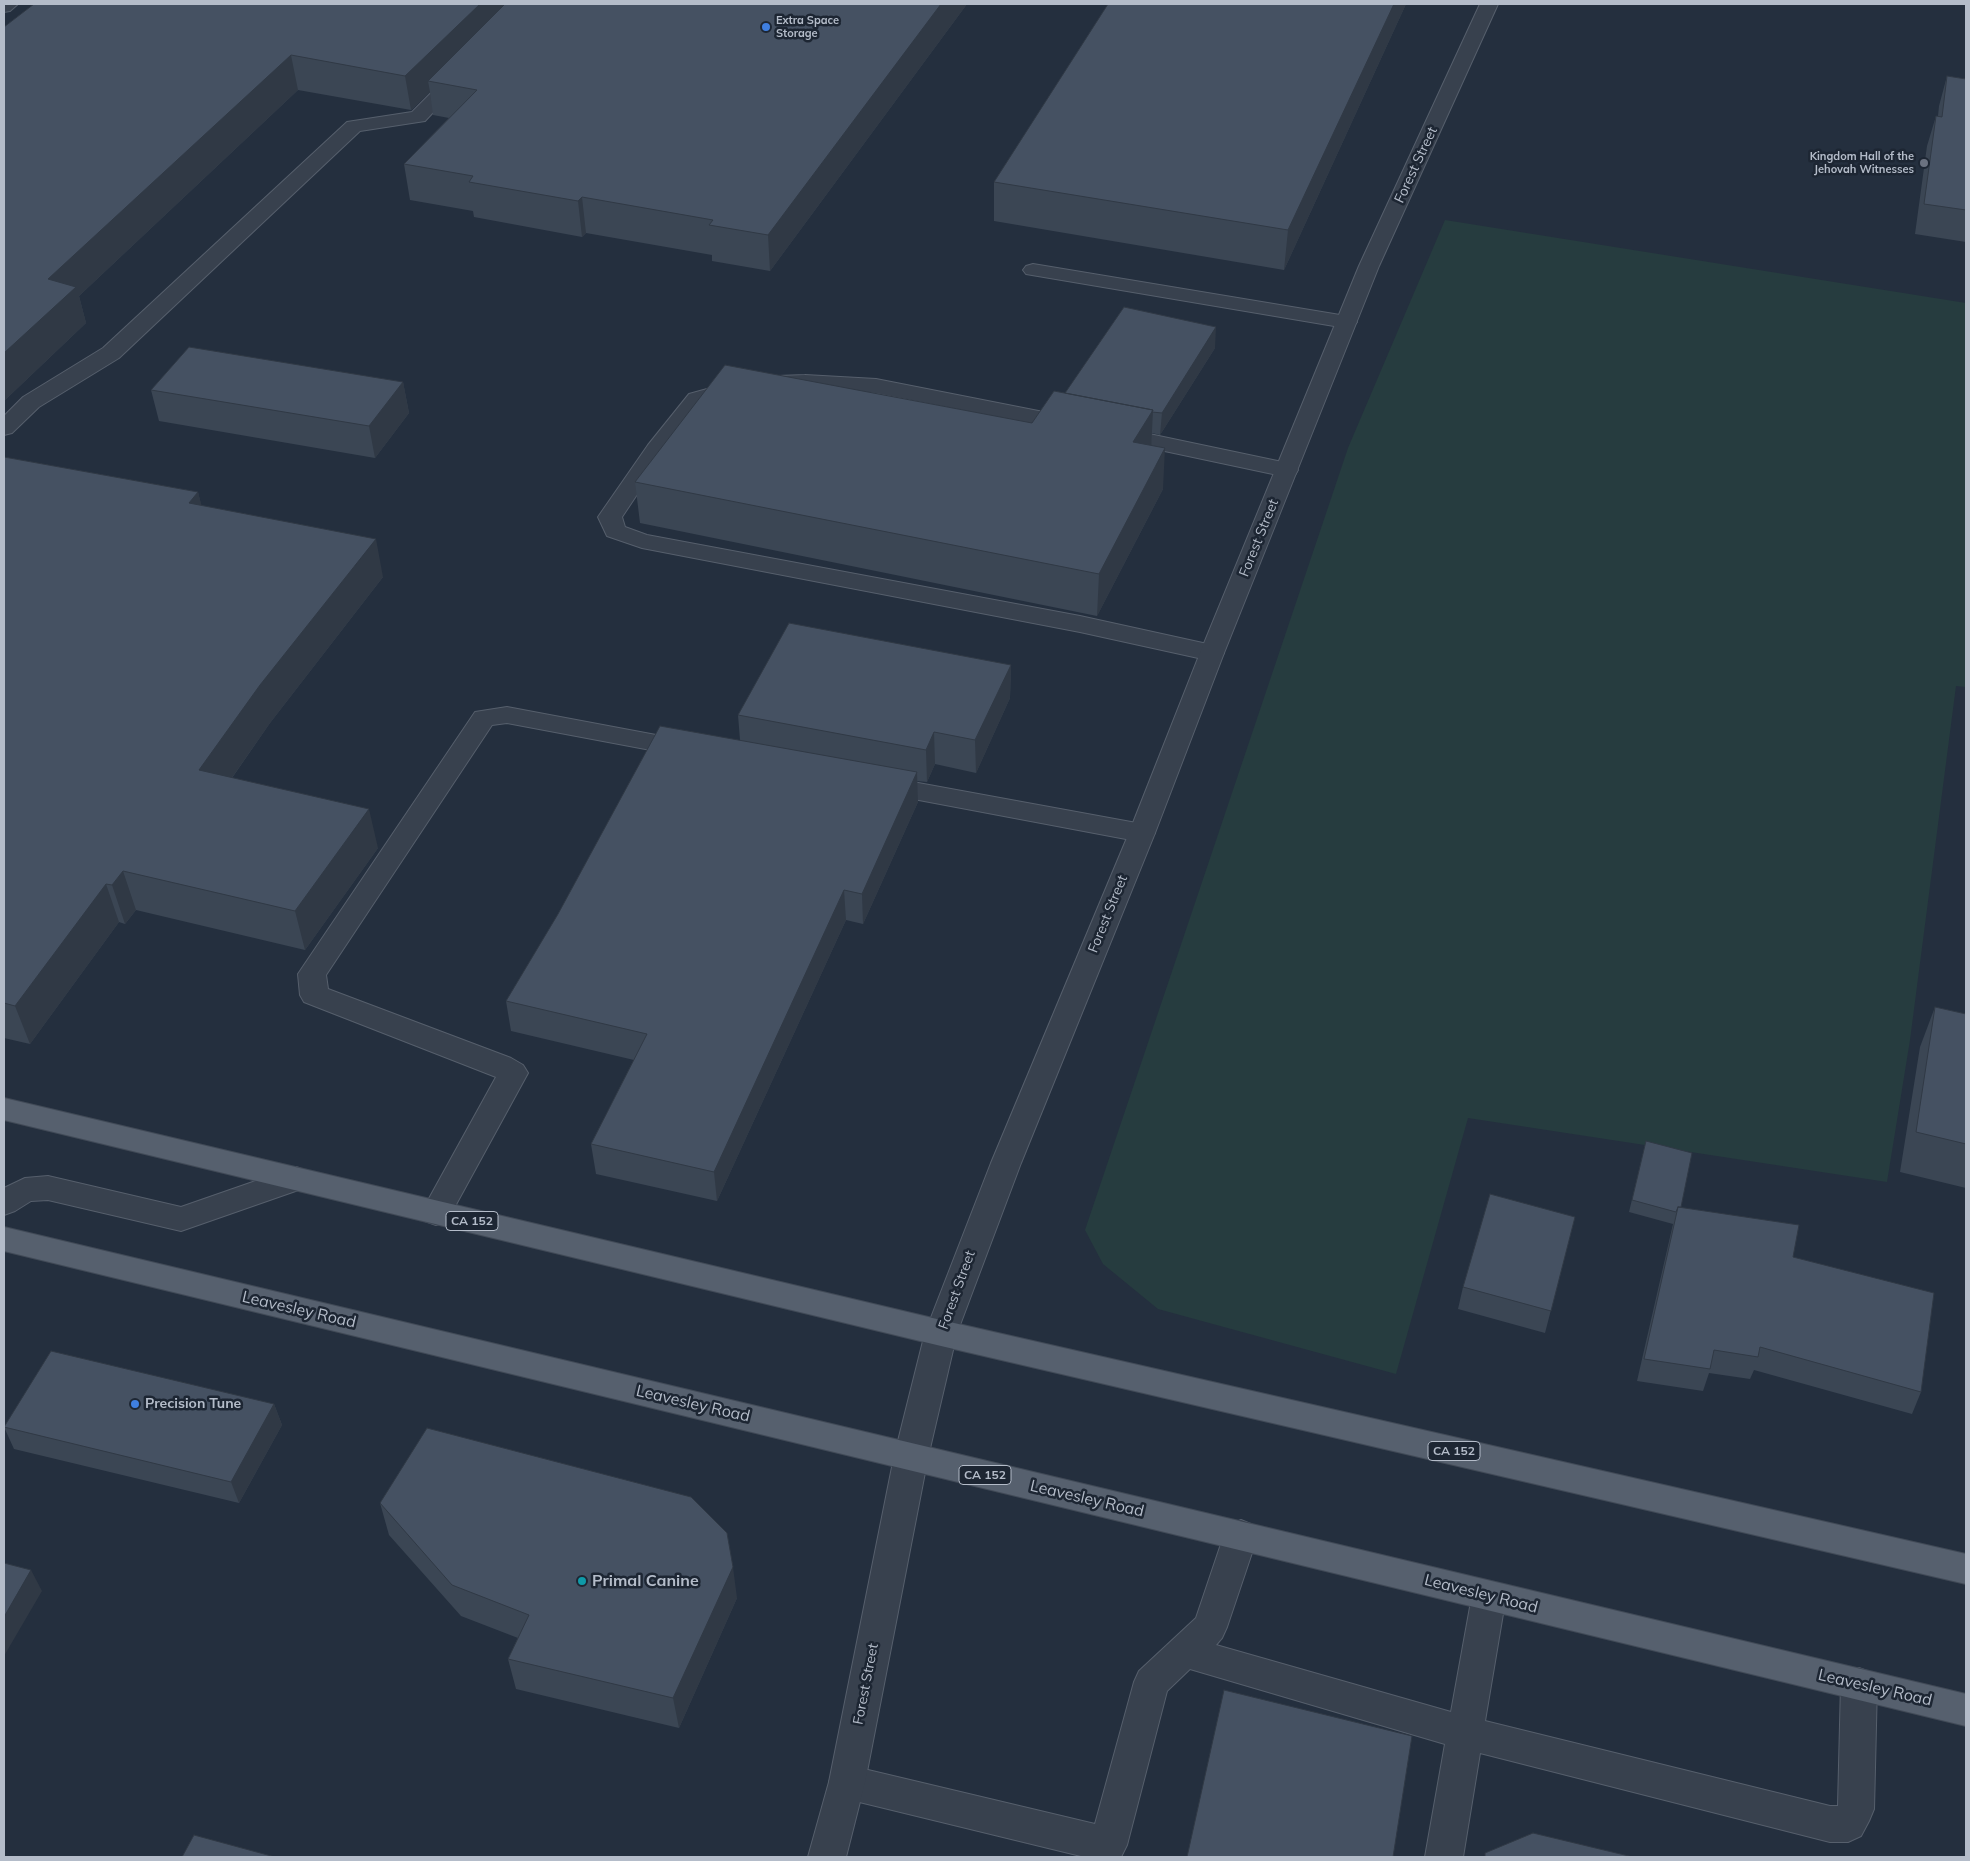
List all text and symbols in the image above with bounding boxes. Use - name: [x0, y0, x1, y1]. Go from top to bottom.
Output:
- place label: Extra Space Storage: [776, 14, 839, 40]
- marker: Extra Space Storage: [760, 21, 772, 33]
- street label: Forest Street: [1391, 124, 1441, 206]
- place label: Kingdom Hall of the Jehovah Witnesses: [1810, 150, 1914, 176]
- marker: Kingdom Hall of the Jehovah Witnesses: [1918, 157, 1930, 169]
- street label: Forest Street: [1236, 497, 1282, 579]
- street label: Forest Street: [1085, 873, 1131, 955]
- road number: CA 152: [446, 1212, 498, 1230]
- street label: Forest Street: [935, 1248, 979, 1332]
- street label: Leavesley Road: [240, 1288, 358, 1332]
- street label: Leavesley Road: [634, 1382, 752, 1426]
- place label: Precision Tune: [145, 1396, 241, 1412]
- marker: Precision Tune: [129, 1398, 141, 1410]
- road number: CA 152: [1428, 1442, 1480, 1460]
- road number: CA 152: [959, 1466, 1011, 1484]
- street label: Leavesley Road: [1028, 1477, 1146, 1521]
- place label: Primal Canine: [592, 1571, 699, 1591]
- street label: Leavesley Road: [1422, 1571, 1540, 1617]
- marker: Primal Canine: [576, 1575, 588, 1587]
- street label: Forest Street: [850, 1642, 882, 1726]
- street label: Leavesley Road: [1816, 1666, 1934, 1710]

